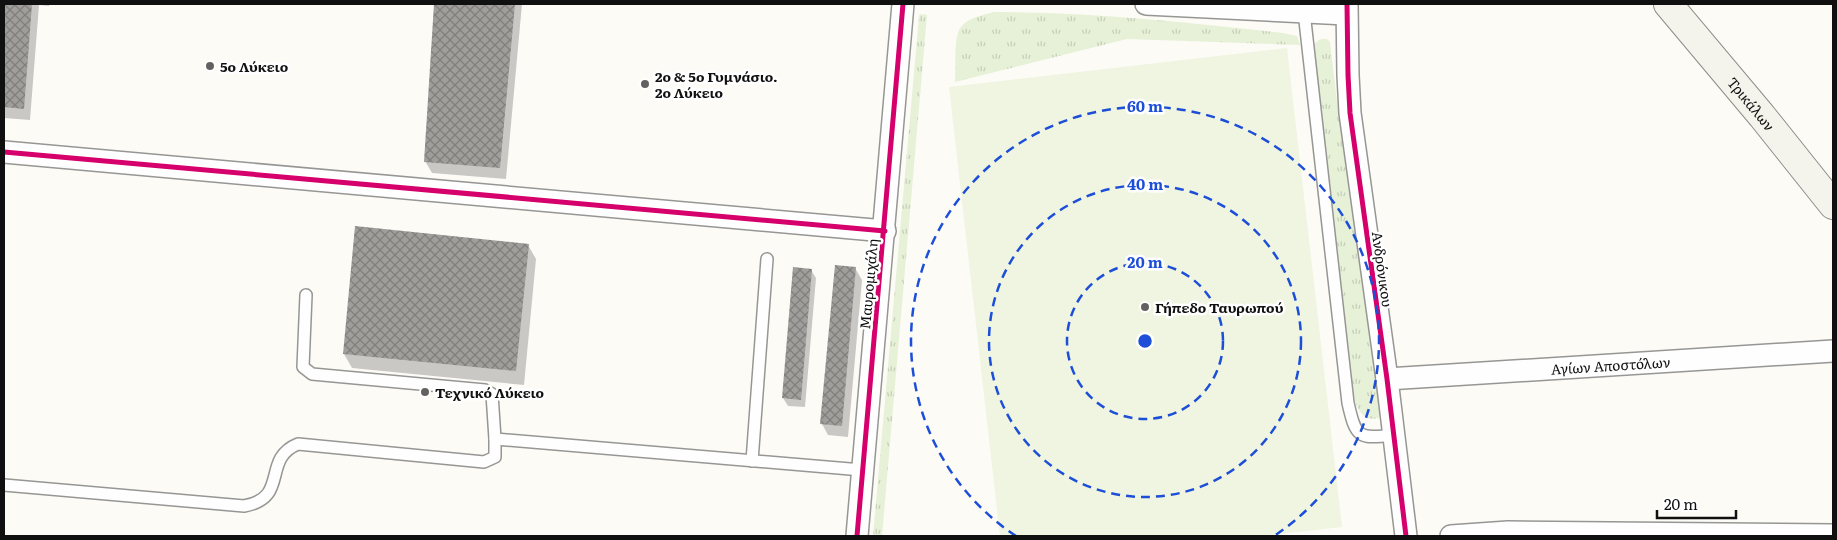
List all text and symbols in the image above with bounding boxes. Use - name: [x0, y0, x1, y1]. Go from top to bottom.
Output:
- place label: 5ο Λύκειο: [220, 56, 288, 76]
- marker: 5ο Λύκειο: [204, 60, 216, 72]
- place label: 2ο & 5ο Γυμνάσιο. 2ο Λύκειο: [655, 66, 778, 102]
- street label: Τρικάλων: [1723, 72, 1780, 135]
- marker: 2ο & 5ο Γυμνάσιο. 2ο Λύκειο: [639, 78, 651, 90]
- text: 60 m: [1127, 94, 1163, 117]
- text: 40 m: [1127, 172, 1163, 195]
- street label: Ανδρόνικου: [1368, 230, 1398, 308]
- street label: Μαυρομιχάλη: [854, 238, 882, 330]
- text: 20 m: [1127, 250, 1163, 273]
- place label: Γήπεδο Ταυρωπού: [1155, 297, 1283, 317]
- marker: Γήπεδο Ταυρωπού: [1139, 301, 1151, 313]
- centre of rings: [1136, 332, 1154, 350]
- street label: Αγίων Αποστόλων: [1550, 351, 1671, 379]
- place label: Τεχνικό Λύκειο: [435, 382, 544, 402]
- marker: Τεχνικό Λύκειο: [419, 386, 431, 398]
- scale bar: [1657, 488, 1736, 520]
- text: 20 m: [1664, 492, 1698, 515]

